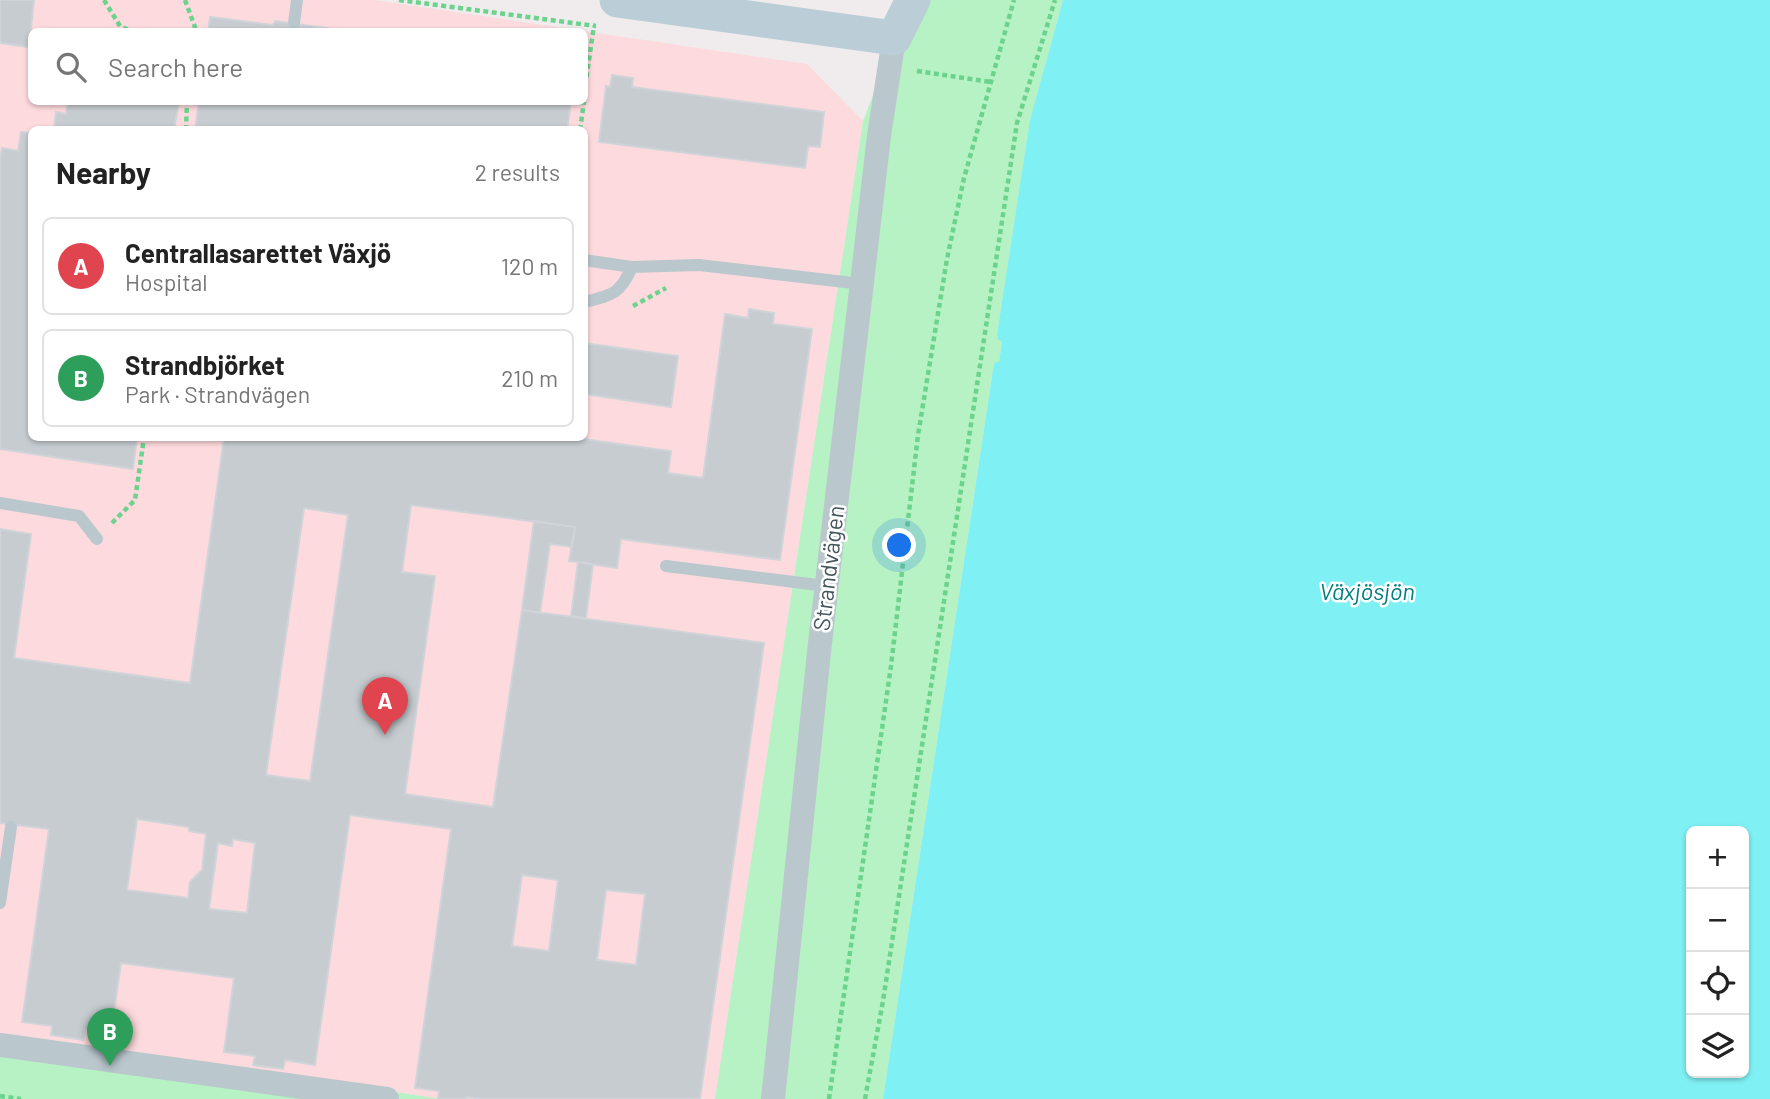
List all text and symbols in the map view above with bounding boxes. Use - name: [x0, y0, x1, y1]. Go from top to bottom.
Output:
- search box: [28, 28, 588, 105]
- icon: search: [52, 48, 90, 86]
- text: Search here: [108, 51, 243, 82]
- text: Nearby: [56, 154, 151, 190]
- text: 2 results: [475, 158, 560, 186]
- text: Centrallasarettet Växjö: [125, 237, 391, 268]
- text: A: [73, 252, 89, 280]
- text: 120 m: [501, 252, 558, 280]
- text: Hospital: [125, 268, 208, 296]
- text: Strandbjörket: [125, 349, 285, 380]
- text: B: [74, 364, 88, 392]
- text: 210 m: [501, 364, 558, 392]
- text: Park · Strandvägen: [125, 380, 310, 408]
- street label: Strandvägen: [806, 504, 850, 632]
- your location: [882, 528, 916, 562]
- water label: Växjösjön: [1319, 576, 1415, 605]
- pin: A: [362, 677, 408, 735]
- map controls: [1686, 826, 1749, 1078]
- button: +: [1686, 826, 1749, 889]
- button: −: [1686, 889, 1749, 952]
- button: locate: [1686, 952, 1749, 1015]
- pin: B: [87, 1008, 133, 1066]
- button: layers: [1686, 1015, 1749, 1078]

